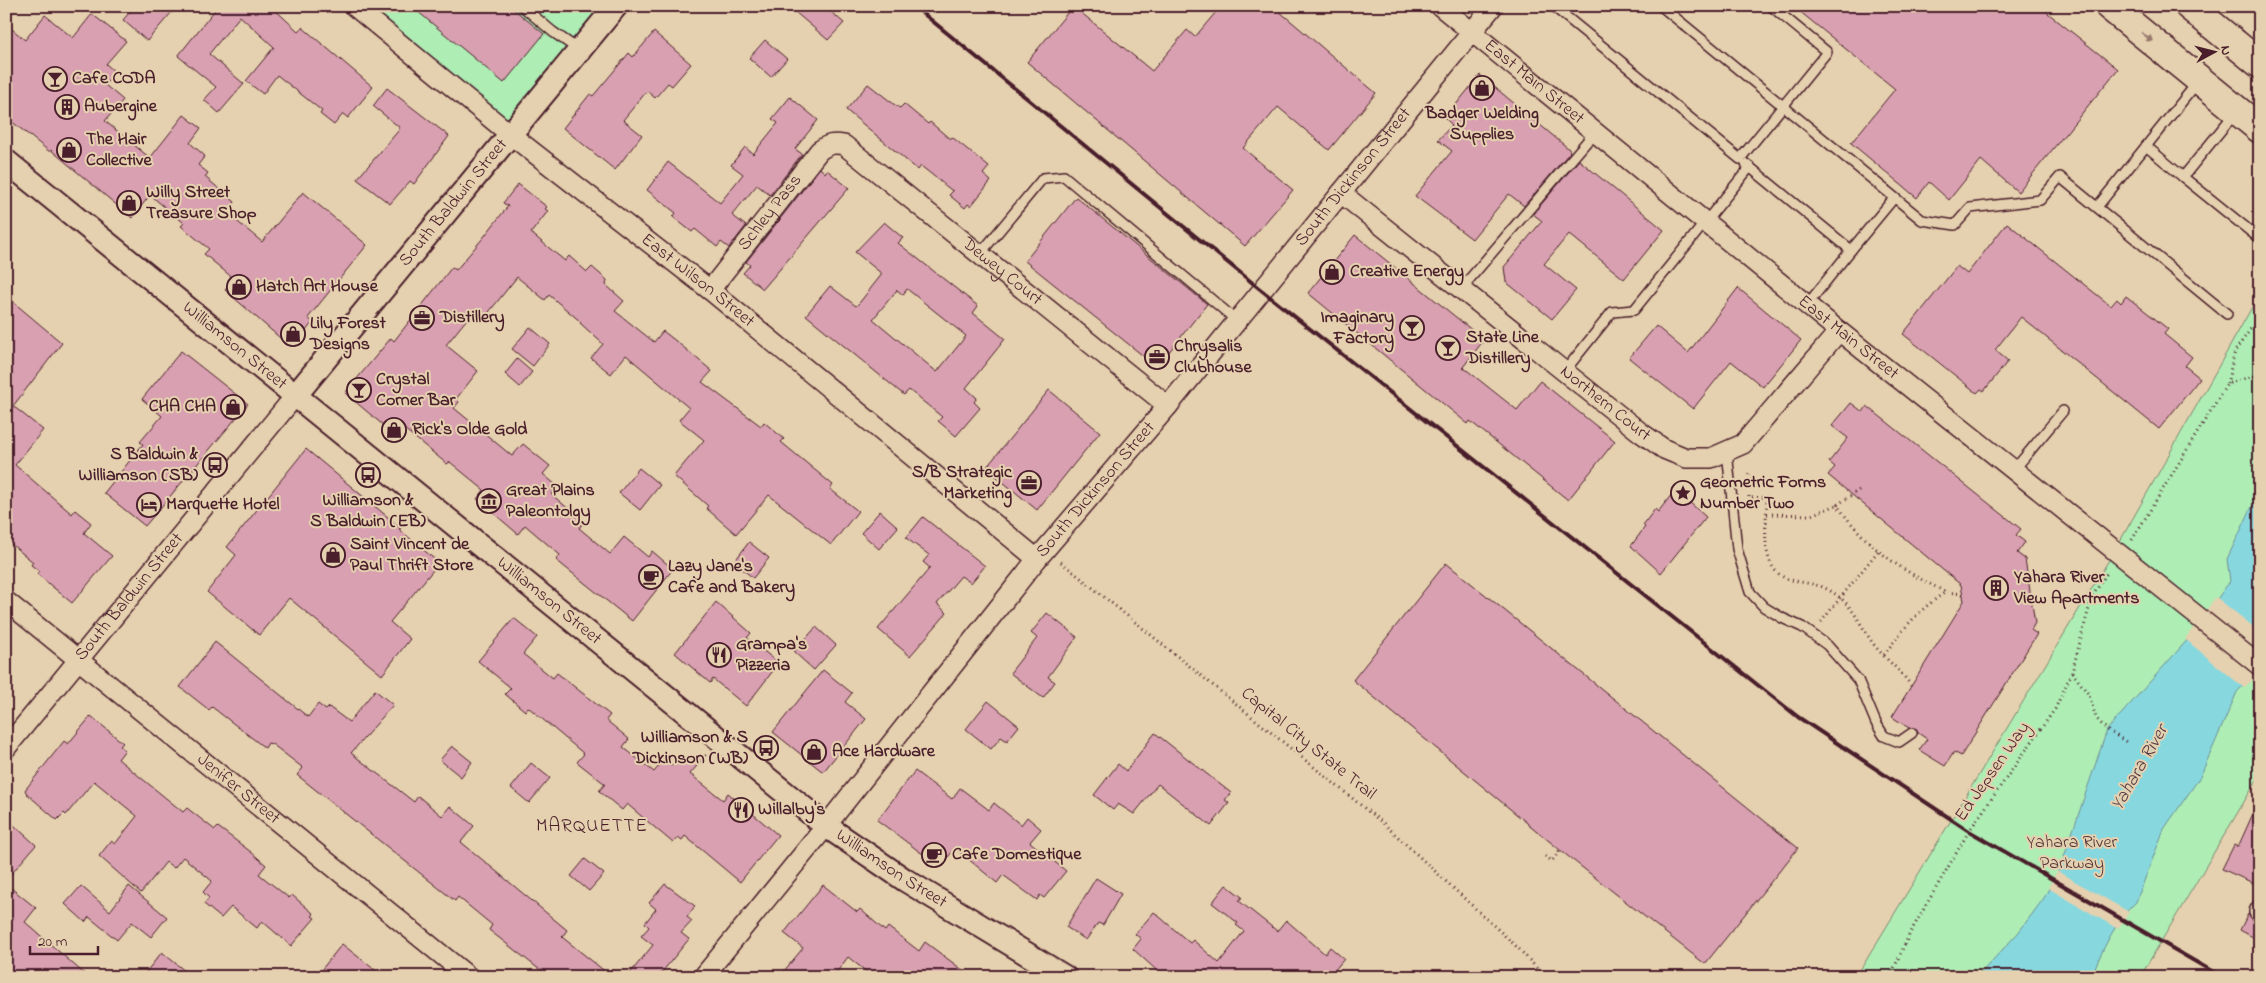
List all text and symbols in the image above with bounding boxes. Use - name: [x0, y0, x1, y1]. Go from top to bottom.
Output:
- north arrow: [2188, 28, 2238, 78]
- one-way arrow: [2140, 32, 2153, 43]
- street label: East Main Street: [1478, 33, 1590, 131]
- text: N: [2214, 45, 2236, 57]
- bar icon: Cafe CODA: [42, 66, 68, 92]
- place label: Cafe CODA: [72, 66, 155, 92]
- shop icon: Badger Welding Supplies: [1469, 75, 1495, 101]
- building icon: Aubergine: [54, 94, 80, 120]
- place label: Aubergine: [84, 94, 158, 121]
- place label: Badger Welding Supplies: [1424, 101, 1539, 148]
- street label: South Dickinson Street: [1289, 102, 1418, 252]
- place label: The Hair Collective: [86, 127, 153, 174]
- street label: South Baldwin Street: [393, 133, 514, 273]
- shop icon: The Hair Collective: [56, 137, 82, 163]
- street label: Schley Pass: [732, 169, 809, 257]
- place label: Willy Street Treasure Shop: [146, 180, 257, 227]
- shop icon: Willy Street Treasure Shop: [116, 190, 142, 216]
- street label: East Wilson Street: [635, 228, 760, 334]
- street label: Dewey Court: [955, 231, 1048, 313]
- shop icon: Creative Energy: [1319, 259, 1345, 285]
- place label: Creative Energy: [1350, 259, 1464, 286]
- shop icon: Hatch Art House: [226, 274, 252, 300]
- place label: Hatch Art House: [256, 274, 379, 300]
- street label: East Main Street: [1792, 289, 1904, 387]
- street label: Williamson Street: [176, 296, 292, 397]
- office icon: Distillery: [409, 305, 435, 331]
- place label: Distillery: [439, 305, 505, 332]
- place label: Imaginary Factory: [1321, 305, 1394, 353]
- place label: Lily Forest Designs: [309, 311, 387, 359]
- bar icon: Imaginary Factory: [1399, 315, 1425, 341]
- shop icon: Lily Forest Designs: [280, 321, 306, 347]
- place label: State Line Distillery: [1465, 325, 1540, 373]
- place label: Chrysalis Clubhouse: [1174, 334, 1252, 381]
- bar icon: State Line Distillery: [1435, 335, 1461, 361]
- office icon: Chrysalis Clubhouse: [1144, 344, 1170, 370]
- street label: Northern Court: [1554, 360, 1656, 449]
- place label: Crystal Corner Bar: [376, 367, 456, 414]
- bar icon: Crystal Corner Bar: [346, 377, 372, 403]
- place label: CHA CHA: [149, 394, 216, 420]
- shop icon: CHA CHA: [220, 394, 246, 420]
- street label: South Dickinson Street: [1030, 416, 1162, 564]
- shop icon: Rick's Olde Gold: [381, 417, 407, 443]
- place label: Rick's Olde Gold: [412, 417, 528, 443]
- place label: S Baldwin & Williamson (SB): [79, 442, 199, 489]
- bus stop icon: S Baldwin & Williamson (SB): [202, 452, 228, 478]
- place label: S/B Strategic Marketing: [912, 460, 1013, 508]
- bus stop icon: Williamson & S Baldwin (EB): [355, 462, 381, 488]
- office icon: S/B Strategic Marketing: [1016, 470, 1042, 496]
- place label: Geometric Forms Number Two: [1700, 470, 1826, 517]
- place label: Great Plains Paleontolgy: [506, 478, 595, 526]
- place icon: Geometric Forms Number Two: [1670, 480, 1696, 506]
- place label: Williamson & S Baldwin (EB): [310, 488, 426, 535]
- museum icon: Great Plains Paleontolgy: [476, 488, 502, 514]
- hotel icon: Marquette Hotel: [136, 492, 162, 518]
- place label: Marquette Hotel: [166, 492, 280, 518]
- street label: South Baldwin Street: [69, 528, 190, 667]
- place label: Saint Vincent de Paul Thrift Store: [350, 532, 474, 579]
- shop icon: Saint Vincent de Paul Thrift Store: [320, 542, 346, 568]
- street label: Williamson Street: [491, 551, 607, 652]
- place label: Lazy Jane's Cafe and Bakery: [668, 554, 795, 602]
- cafe icon: Lazy Jane's Cafe and Bakery: [638, 564, 664, 590]
- place label: Yahara River View Apartments: [2013, 565, 2139, 612]
- building icon: Yahara River View Apartments: [1983, 575, 2009, 601]
- place label: Grampa's Pizzeria: [736, 632, 807, 679]
- restaurant icon: Grampa's Pizzeria: [706, 642, 732, 668]
- street label: Capital City State Trail: [1235, 681, 1381, 807]
- street label: Ed Jepsen Way: [1949, 717, 2037, 827]
- water label: Yahara River: [2104, 718, 2177, 816]
- place label: Williamson & S Dickinson (WB): [632, 725, 749, 772]
- bus stop icon: Williamson & S Dickinson (WB): [753, 735, 779, 761]
- shop icon: Ace Hardware: [801, 739, 827, 765]
- place label: Ace Hardware: [832, 739, 936, 765]
- street label: Jenifer Street: [191, 748, 285, 831]
- restaurant icon: Willalby's: [728, 797, 754, 823]
- place label: Willalby's: [758, 797, 825, 824]
- district label: MARQUETTE: [536, 813, 648, 840]
- street label: Williamson Street: [830, 823, 952, 915]
- park label: Yahara River Parkway: [2027, 830, 2118, 877]
- cafe icon: Cafe Domestique: [921, 842, 947, 868]
- place label: Cafe Domestique: [952, 842, 1082, 868]
- scale bar: [30, 923, 98, 955]
- text: 20 m: [38, 931, 68, 953]

